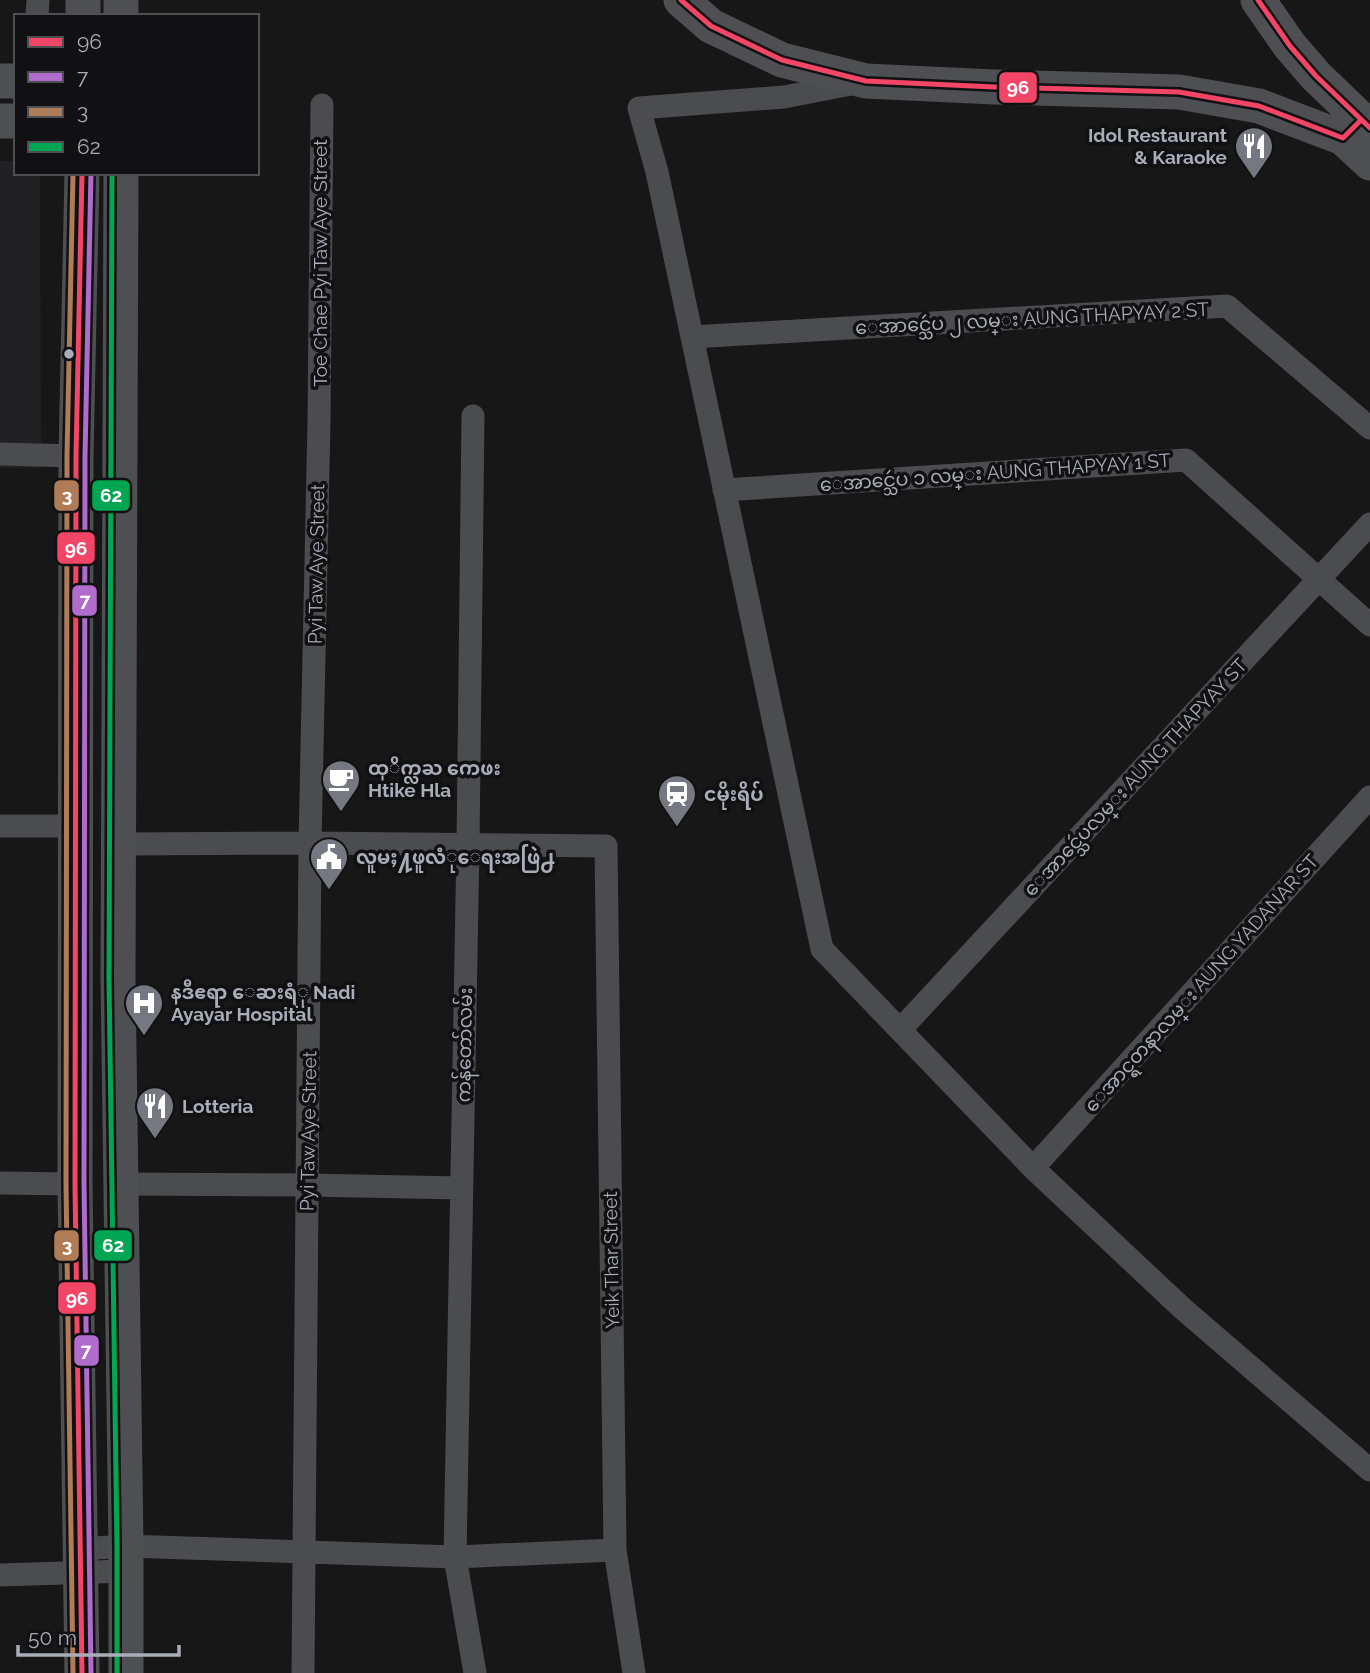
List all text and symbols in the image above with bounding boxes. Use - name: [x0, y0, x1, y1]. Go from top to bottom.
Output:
- legend: [14, 14, 259, 175]
- text: 96: [77, 29, 102, 54]
- text: 7: [77, 64, 89, 89]
- line badge: 96: [998, 71, 1038, 104]
- text: 96: [1007, 76, 1029, 98]
- text: 3: [77, 99, 88, 124]
- place label: Idol Restaurant & Karaoke: [1088, 124, 1228, 168]
- restaurant icon: Idol Restaurant & Karaoke: [1233, 125, 1275, 180]
- text: 62: [77, 134, 101, 159]
- street label: Toe Chae Pyi Taw Aye Street: [309, 139, 331, 387]
- street label: ေအာင္သေဴပ ၂ လမ္း AUNG THAPYAY 2 ST: [855, 297, 1210, 343]
- unlabelled marker: [62, 347, 76, 361]
- street label: ေအာင္သေဴပ ၁ လမ္း AUNG THAPYAY 1 ST: [819, 448, 1172, 500]
- line badge: 3: [53, 479, 80, 512]
- line badge: 62: [91, 479, 131, 512]
- street label: Pyi Taw Aye Street: [304, 483, 328, 644]
- text: 3: [62, 484, 72, 506]
- text: 62: [100, 484, 122, 506]
- line badge: 96: [56, 531, 96, 565]
- text: 96: [65, 537, 87, 559]
- line badge: 7: [71, 584, 98, 617]
- text: 7: [80, 589, 91, 611]
- street label: ေအာင္သေဴပလမ္း AUNG THAPYAY ST: [1019, 653, 1255, 904]
- place label: ထုိက္လႀ ကေဖး Htike Hla: [368, 756, 501, 801]
- cafe icon: ထုိက္လႀ ကေဖး Htike Hla: [320, 758, 362, 813]
- station icon: ငမိုးရိပ်: [656, 773, 698, 828]
- place label: ငမိုးရိပ်: [704, 781, 764, 810]
- public building icon: လူမႈ႔ဖူလံုေရးအဖြဲ႕: [308, 836, 350, 891]
- place label: လူမႈ႔ဖူလံုေရးအဖြဲ႕: [356, 844, 555, 874]
- street label: ေအာင္ရတနာလမ္း AUNG YADANAR ST: [1080, 849, 1327, 1120]
- place label: နဒီဧရာ ေဆးရံု Nadi Ayayar Hospital: [171, 979, 355, 1025]
- hospital icon: နဒီဧရာ ေဆးရံု Nadi Ayayar Hospital: [123, 982, 165, 1037]
- street label: ကန်တော်လမ်း: [449, 987, 481, 1103]
- street label: Pyi Taw Aye Street: [296, 1050, 320, 1211]
- restaurant icon: Lotteria: [134, 1085, 176, 1140]
- place label: Lotteria: [182, 1095, 253, 1117]
- street label: Yeik Thar Street: [599, 1191, 623, 1329]
- line badge: 3: [53, 1229, 80, 1262]
- line badge: 62: [93, 1229, 133, 1262]
- text: 3: [62, 1234, 72, 1256]
- text: 62: [102, 1234, 124, 1256]
- line badge: 96: [57, 1281, 97, 1315]
- text: 96: [66, 1287, 88, 1309]
- line badge: 7: [73, 1334, 100, 1367]
- text: 7: [81, 1339, 92, 1361]
- scale bar: [18, 1614, 178, 1658]
- text: 50 m: [28, 1625, 77, 1650]

